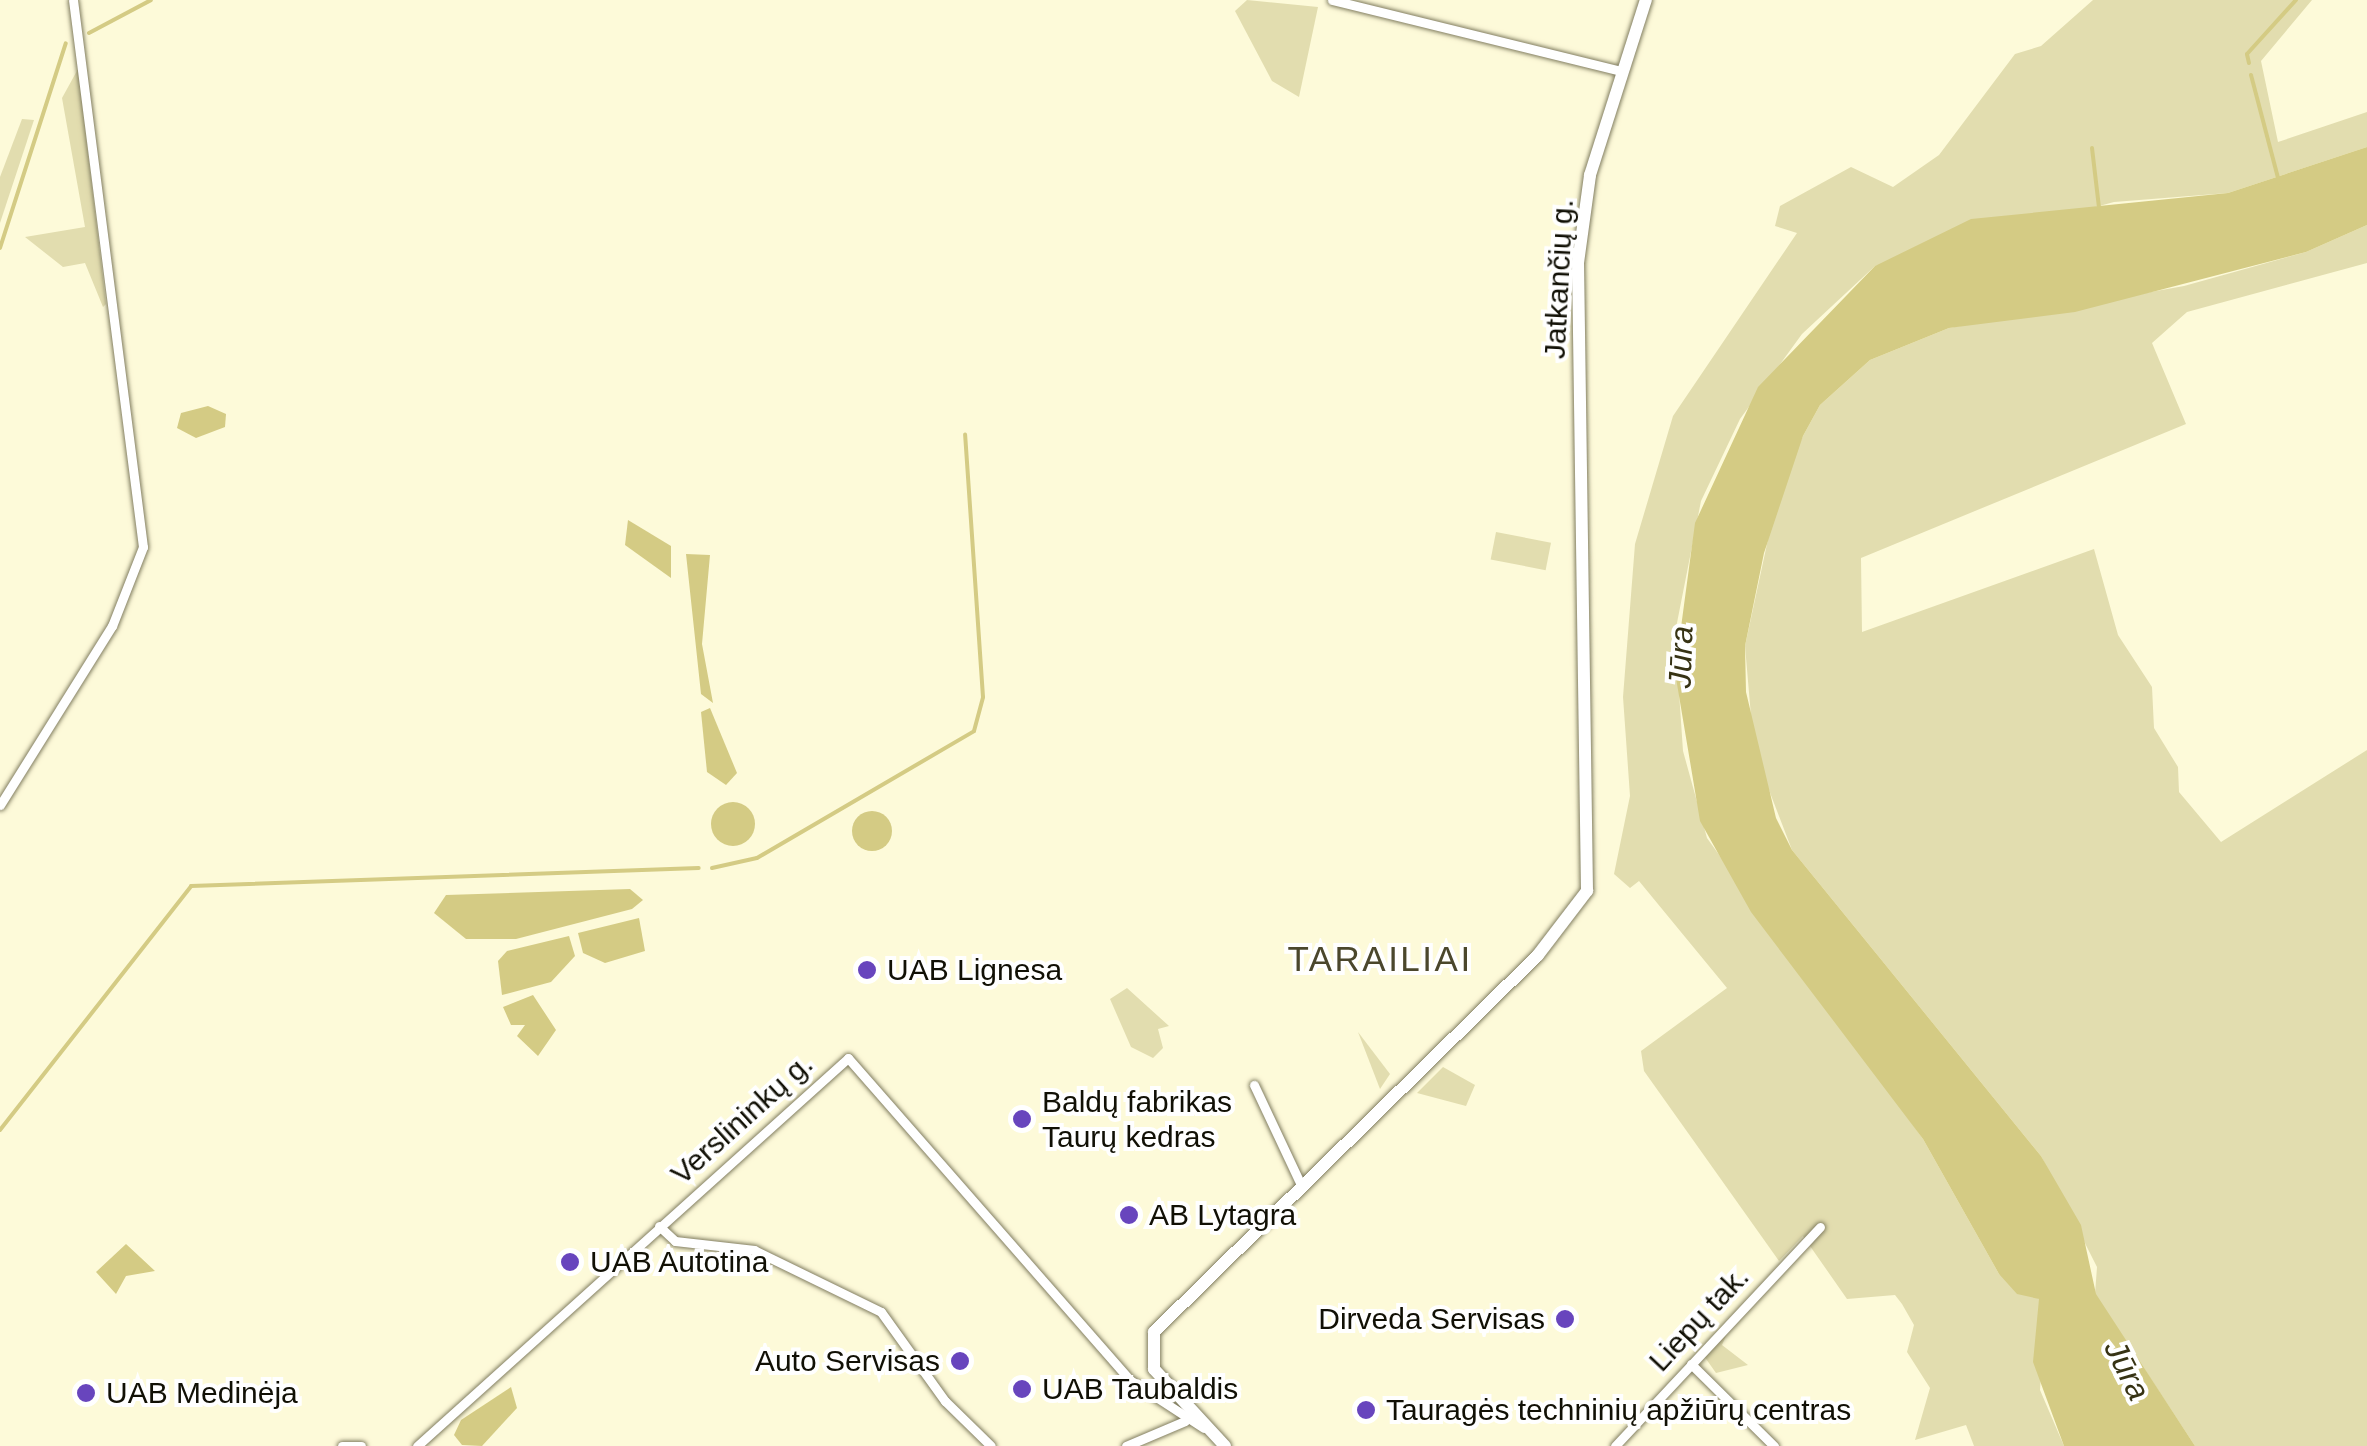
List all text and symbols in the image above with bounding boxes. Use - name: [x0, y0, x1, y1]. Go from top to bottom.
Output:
- street label: Jatkančių g.: [1537, 198, 1581, 360]
- water label: Jūra: [1661, 625, 1701, 689]
- district label: TARAILIAI: [1287, 938, 1473, 980]
- place label: UAB Lignesa: [887, 952, 1062, 988]
- marker: UAB Lignesa: [856, 959, 878, 981]
- street label: Verslininkų g.: [664, 1046, 820, 1192]
- place label: Baldų fabrikas Taurų kedras: [1042, 1084, 1232, 1154]
- marker: Baldų fabrikas Taurų kedras: [1011, 1108, 1033, 1130]
- place label: AB Lytagra: [1149, 1197, 1296, 1233]
- marker: AB Lytagra: [1118, 1204, 1140, 1226]
- place label: UAB Autotina: [590, 1244, 770, 1280]
- marker: UAB Autotina: [559, 1251, 581, 1273]
- street label: Liepų tak.: [1641, 1259, 1757, 1379]
- place label: Dirveda Servisas: [1318, 1301, 1545, 1337]
- marker: Dirveda Servisas: [1554, 1308, 1576, 1330]
- water label: Jūra: [2096, 1334, 2158, 1406]
- place label: Auto Servisas: [755, 1343, 940, 1379]
- marker: Auto Servisas: [949, 1350, 971, 1372]
- place label: UAB Taubaldis: [1042, 1371, 1239, 1407]
- place label: UAB Medinėja: [106, 1375, 298, 1411]
- marker: UAB Taubaldis: [1011, 1378, 1033, 1400]
- marker: UAB Medinėja: [75, 1382, 97, 1404]
- place label: Tauragės techninių apžiūrų centras: [1386, 1392, 1851, 1428]
- marker: Tauragės techninių apžiūrų centras: [1355, 1399, 1377, 1421]

